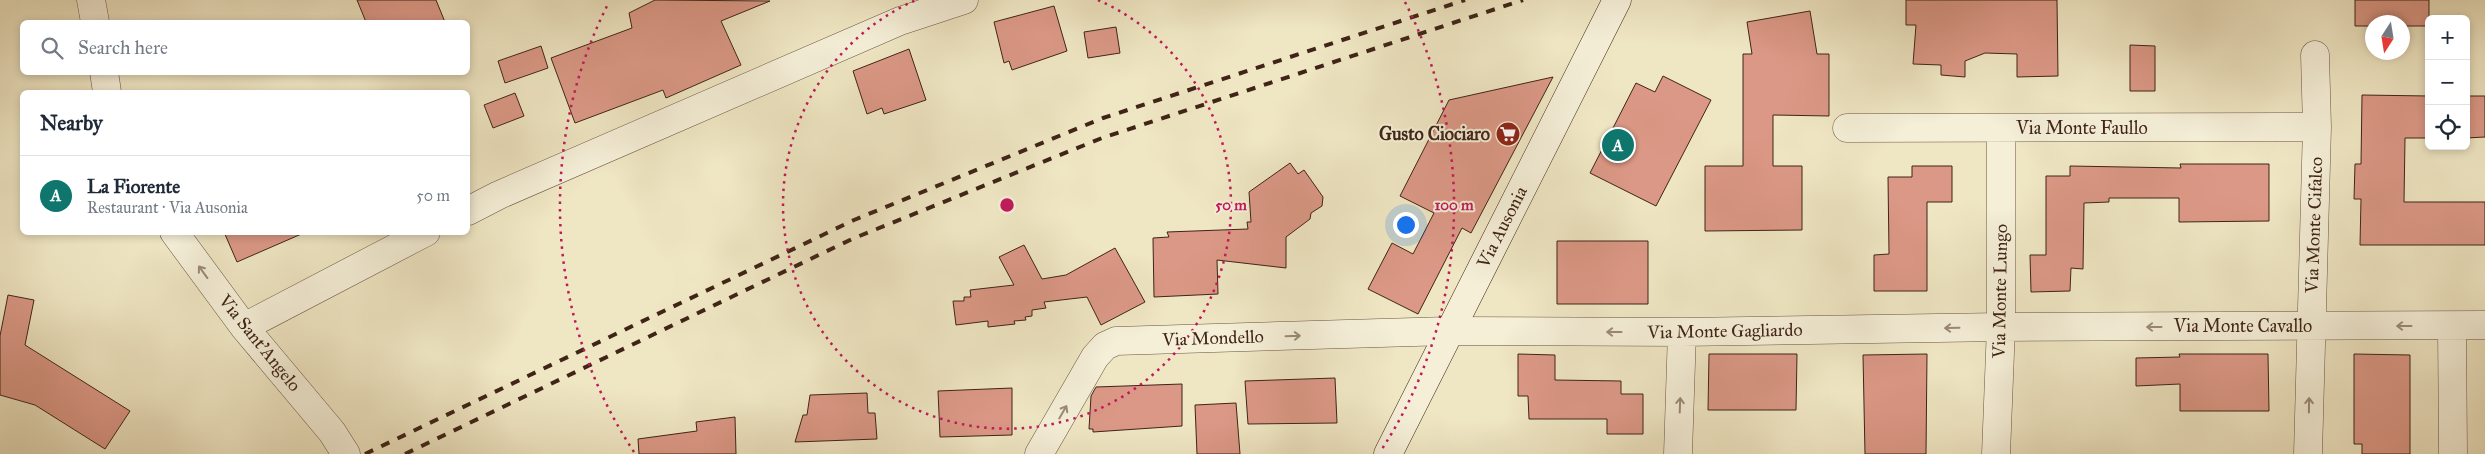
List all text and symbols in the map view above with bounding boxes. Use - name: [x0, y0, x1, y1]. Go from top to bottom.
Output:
- north arrow: [2365, 15, 2410, 60]
- map controls: [2425, 15, 2470, 150]
- button: +: [2425, 15, 2470, 60]
- search box: [20, 20, 470, 75]
- icon: search: [38, 34, 66, 62]
- text: Search here: [78, 36, 168, 59]
- button: −: [2425, 60, 2470, 105]
- button: locate: [2425, 105, 2470, 150]
- text: Nearby: [40, 110, 103, 136]
- street label: Via Monte Faullo: [2015, 117, 2148, 139]
- supermarket icon: Gusto Ciociaro: [1495, 121, 1521, 147]
- place label: Gusto Ciociaro: [1379, 123, 1490, 145]
- pin: A: [1602, 126, 1634, 164]
- street label: Via Monte Cifalco: [2301, 156, 2327, 295]
- text: La Fiorente: [87, 175, 180, 198]
- street label: Via Ausonia: [1472, 182, 1532, 272]
- text: A: [51, 186, 61, 205]
- text: 50 m: [416, 186, 450, 205]
- centre of rings: [998, 196, 1016, 214]
- text: 50 m: [1215, 196, 1247, 214]
- text: 100 m: [1434, 196, 1474, 214]
- text: Restaurant · Via Ausonia: [87, 198, 248, 217]
- your location: [1393, 212, 1419, 238]
- street label: Via Monte Lungo: [1988, 224, 2013, 359]
- one-way arrow: [198, 265, 208, 279]
- street label: Via Sant'Angelo: [213, 289, 306, 397]
- street label: Via Monte Cavallo: [2173, 315, 2312, 337]
- street label: Via Monte Gagliardo: [1646, 319, 1803, 344]
- one-way arrow: [2396, 321, 2412, 331]
- one-way arrow: [2146, 322, 2162, 332]
- one-way arrow: [1944, 323, 1960, 333]
- street label: Via Mondello: [1161, 325, 1264, 351]
- one-way arrow: [1607, 327, 1623, 337]
- one-way arrow: [1284, 331, 1301, 341]
- one-way arrow: [1675, 398, 1684, 414]
- one-way arrow: [2304, 398, 2314, 414]
- one-way arrow: [1059, 405, 1069, 419]

